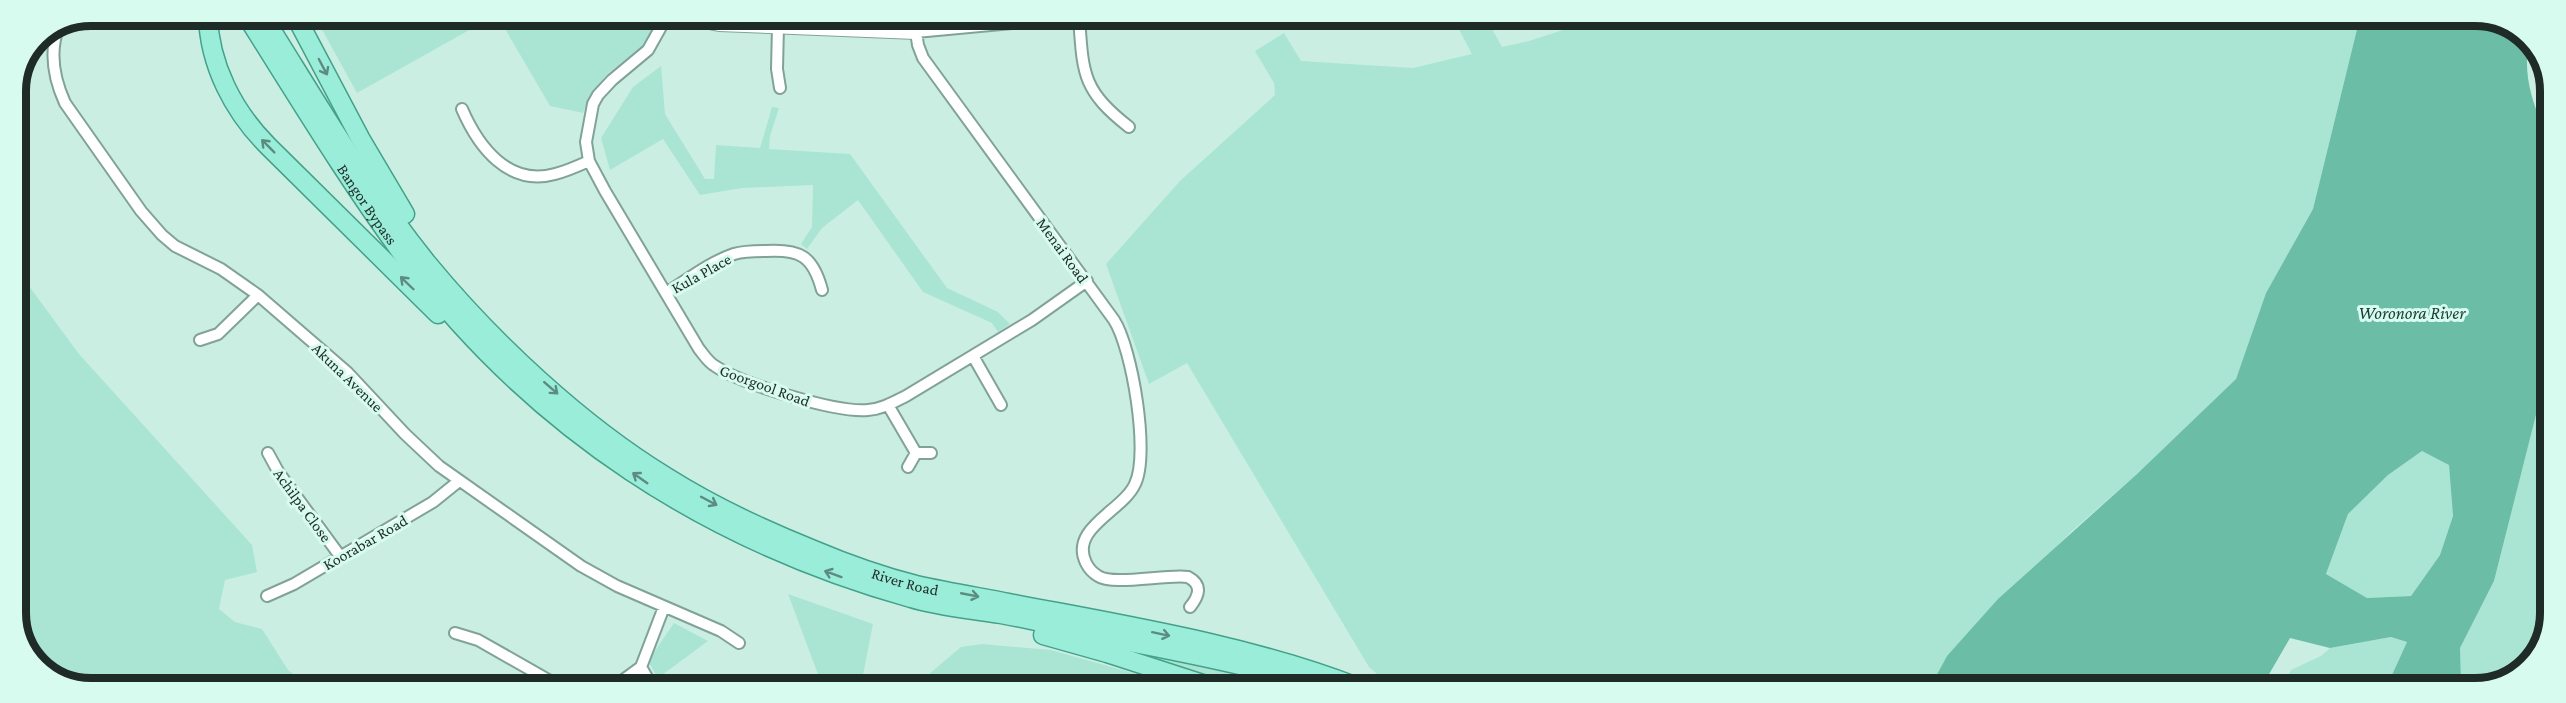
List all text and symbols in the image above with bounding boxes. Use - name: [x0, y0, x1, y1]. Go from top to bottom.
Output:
- one-way arrow: [318, 57, 329, 75]
- one-way arrow: [260, 138, 275, 153]
- street label: Bangor Bypass: [334, 161, 401, 248]
- street label: Menai Road: [1033, 215, 1092, 286]
- street label: Kula Place: [669, 250, 734, 297]
- one-way arrow: [399, 275, 414, 290]
- water label: Woronora River: [2359, 303, 2466, 323]
- street label: Akuna Avenue: [309, 340, 386, 415]
- street label: Goorgool Road: [717, 361, 813, 411]
- one-way arrow: [543, 381, 558, 395]
- street label: Achilpa Close: [270, 465, 335, 546]
- one-way arrow: [632, 472, 649, 484]
- one-way arrow: [700, 495, 717, 507]
- street label: Koorabar Road: [320, 511, 411, 573]
- street label: River Road: [870, 565, 941, 599]
- one-way arrow: [824, 567, 843, 578]
- one-way arrow: [960, 590, 979, 601]
- one-way arrow: [1151, 629, 1171, 640]

